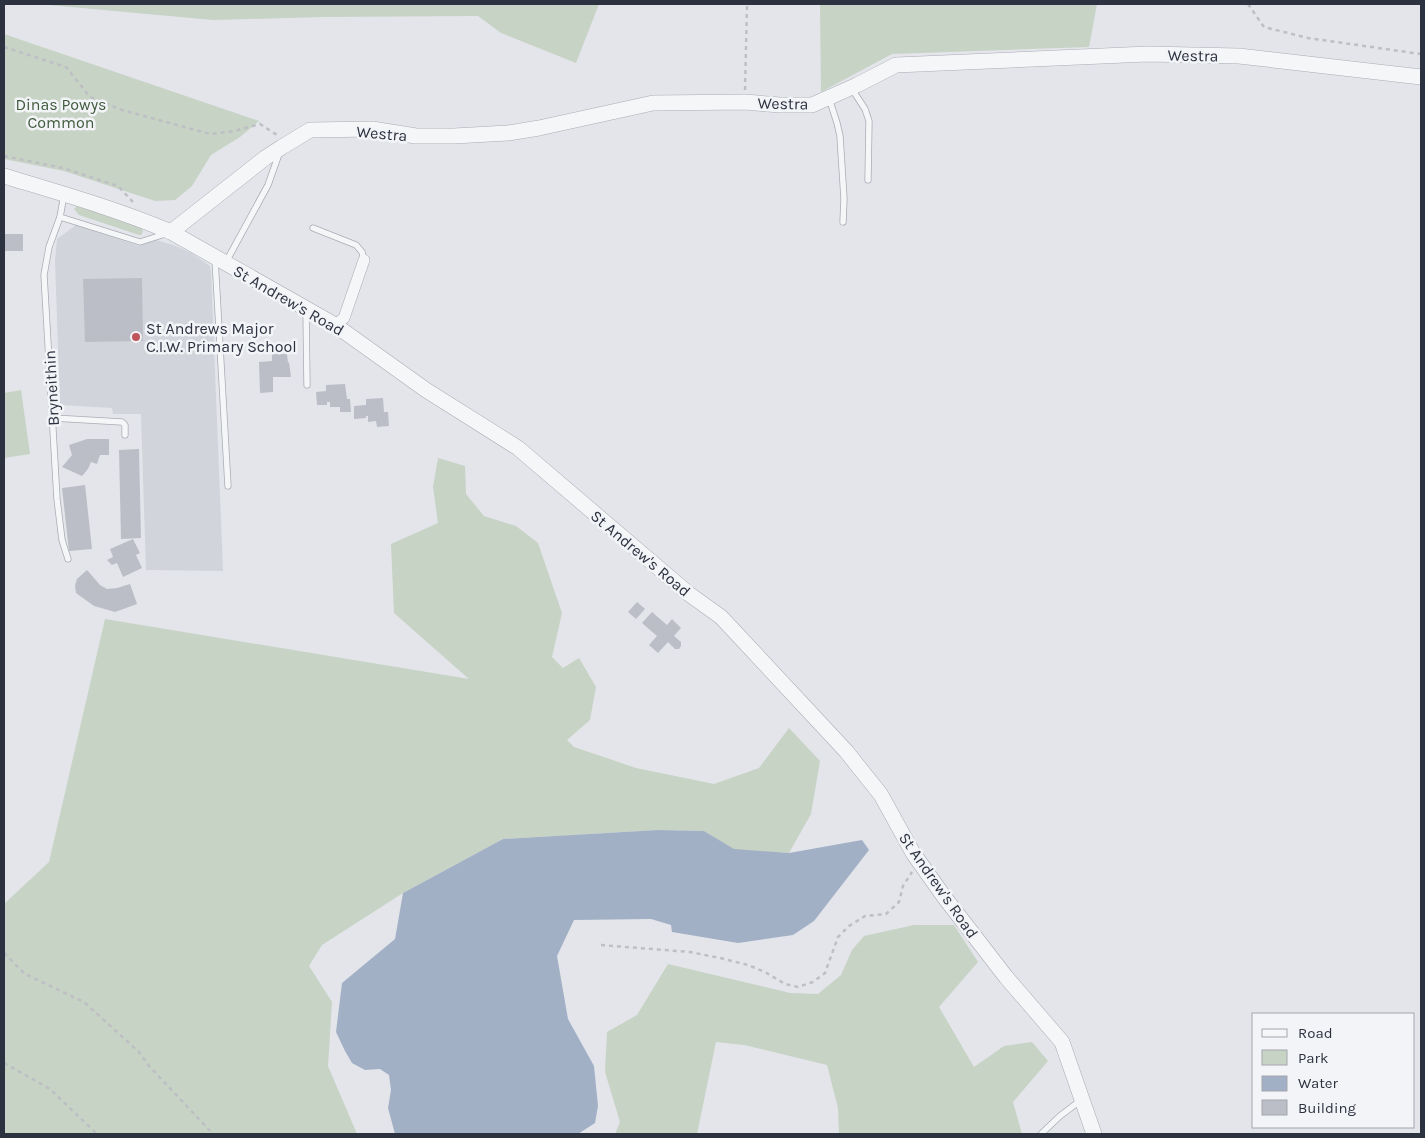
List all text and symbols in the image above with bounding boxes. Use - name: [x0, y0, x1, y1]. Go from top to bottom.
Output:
- street label: Westra: [1167, 46, 1219, 65]
- street label: Westra: [757, 94, 809, 113]
- park label: Dinas Powys Common: [15, 95, 107, 132]
- street label: Westra: [356, 122, 408, 145]
- street label: St Andrew's Road: [230, 261, 347, 340]
- place label: St Andrews Major C.I.W. Primary School: [146, 319, 297, 356]
- marker: St Andrews Major C.I.W. Primary School: [130, 331, 142, 343]
- street label: Bryneithin: [40, 350, 63, 426]
- street label: St Andrew's Road: [587, 506, 695, 601]
- street label: St Andrew's Road: [895, 829, 982, 942]
- legend: [1252, 1013, 1415, 1128]
- text: Road: [1298, 1024, 1333, 1042]
- text: Park: [1298, 1049, 1328, 1067]
- text: Water: [1298, 1074, 1339, 1092]
- text: Building: [1298, 1099, 1356, 1117]

